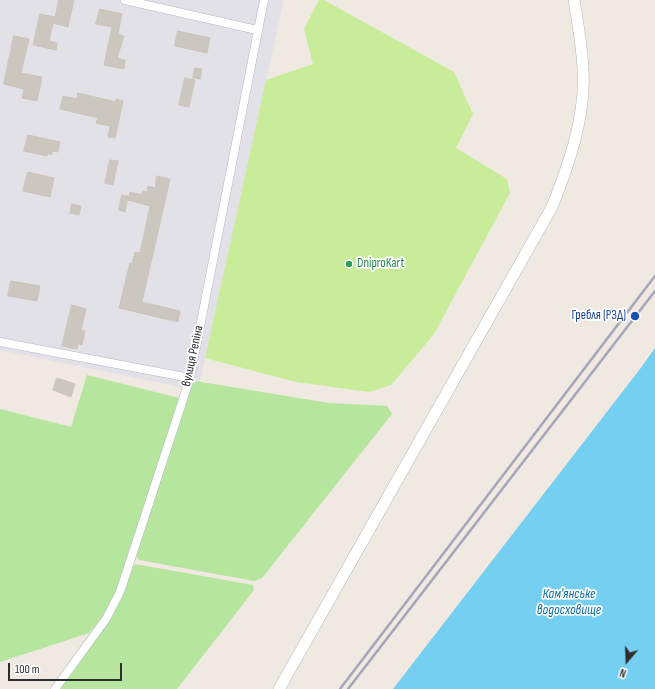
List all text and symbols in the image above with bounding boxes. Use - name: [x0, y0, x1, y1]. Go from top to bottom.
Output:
- place label: DniproKart: [357, 256, 404, 272]
- marker: DniproKart: [344, 259, 354, 269]
- place label: Гребля (РЗД): [572, 308, 626, 324]
- marker: Гребля (РЗД): [629, 310, 641, 322]
- street label: вулиця Репіна: [179, 324, 207, 388]
- water label: Кам'янське водосховище: [537, 586, 601, 618]
- north arrow: [607, 641, 647, 681]
- scale bar: [10, 655, 124, 681]
- text: 100 m: [15, 662, 40, 677]
- text: N: [618, 666, 628, 680]

